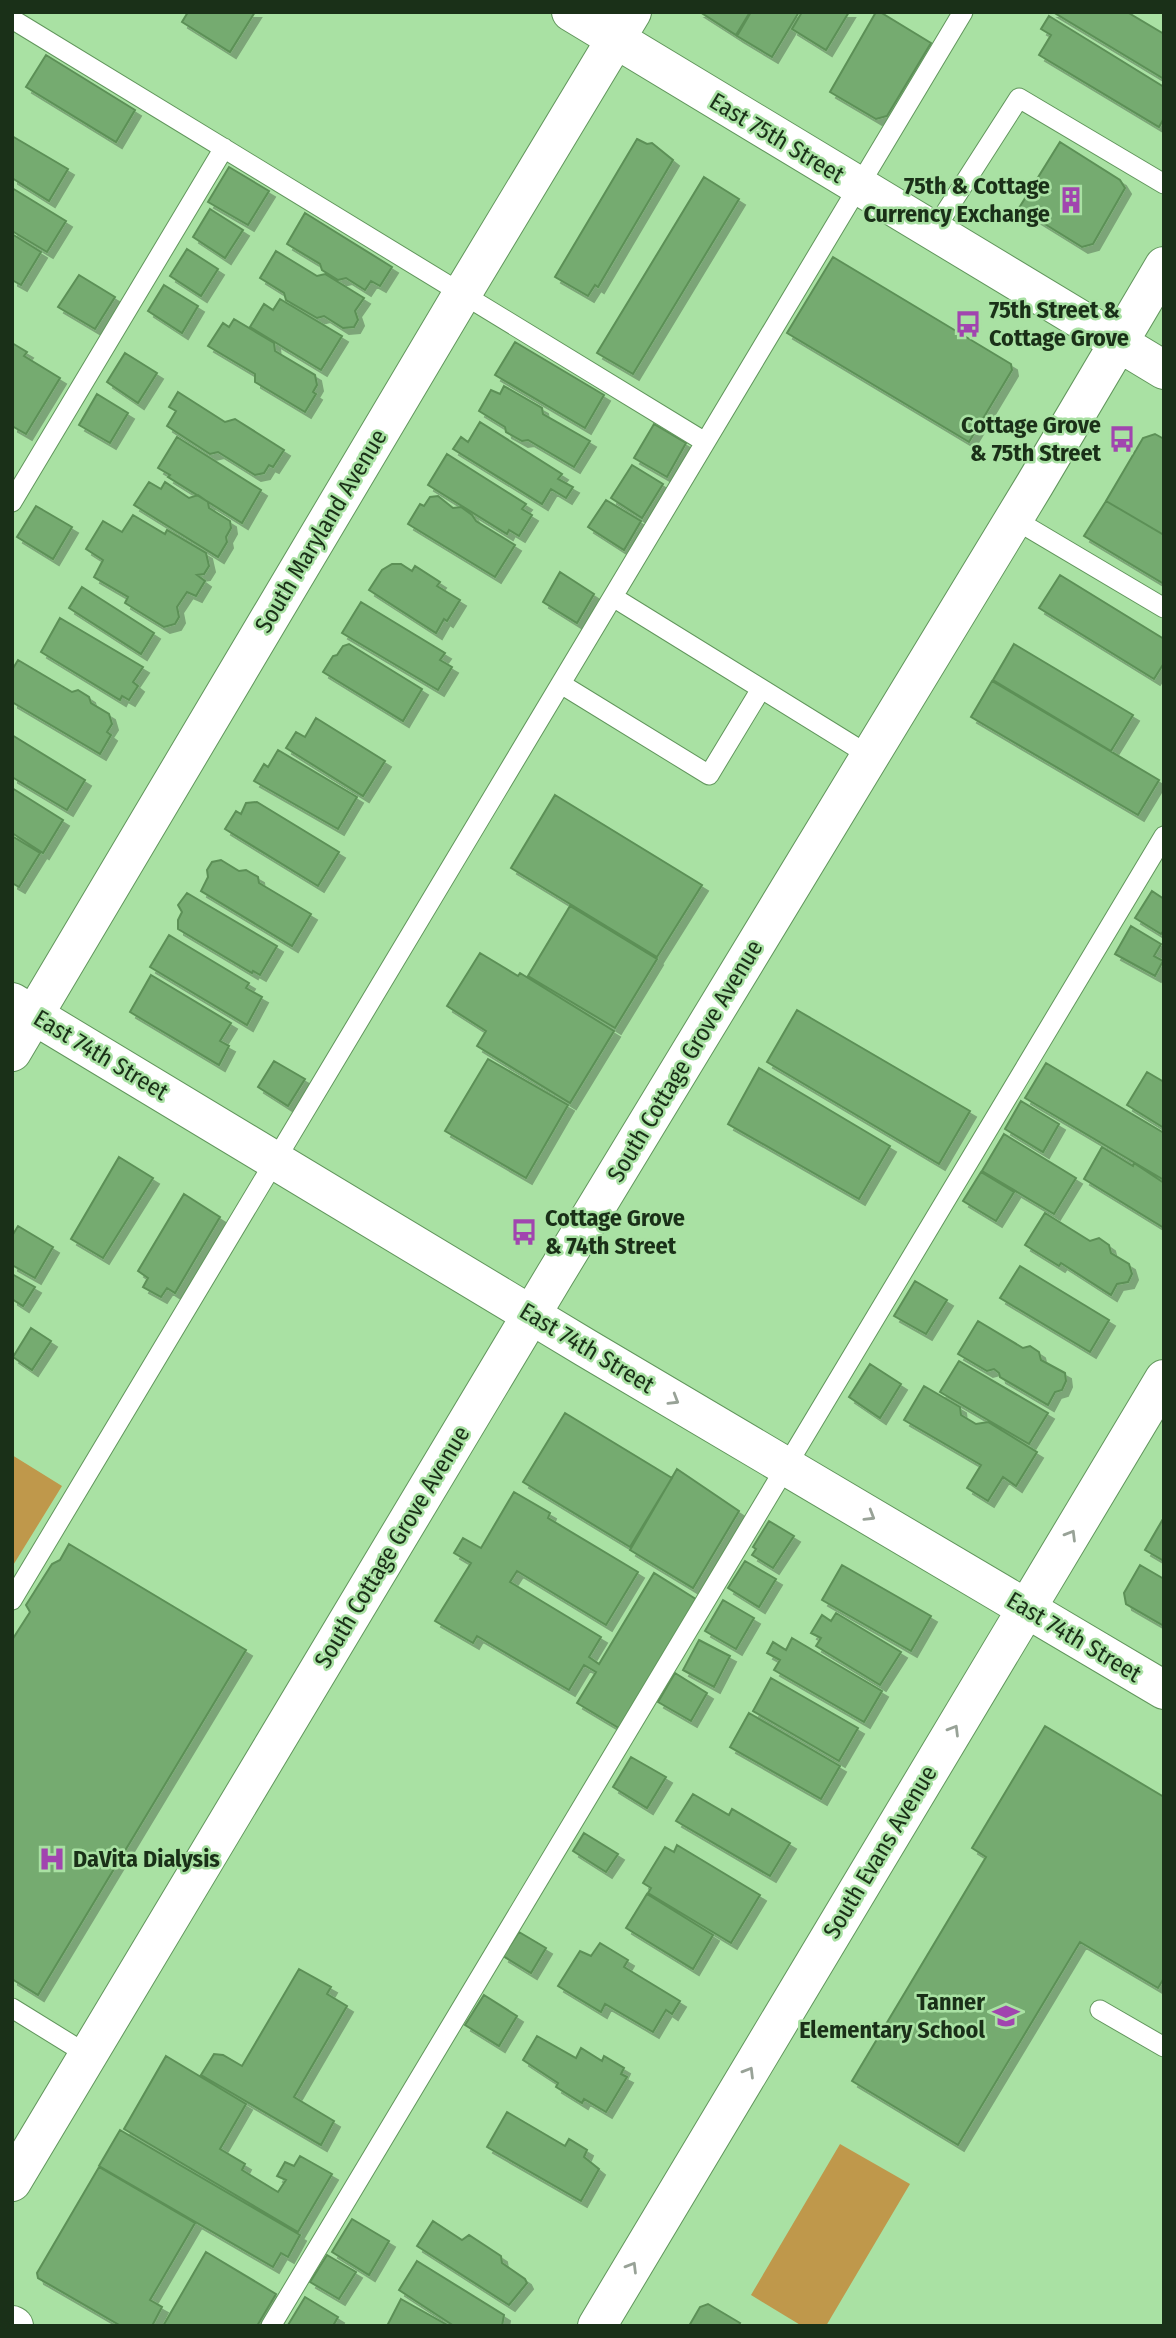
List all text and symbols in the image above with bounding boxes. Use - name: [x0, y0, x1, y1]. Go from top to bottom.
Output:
- street label: East 75th Street: [705, 87, 849, 189]
- place label: 75th & Cottage Currency Exchange: [863, 172, 1050, 228]
- building icon: 75th & Cottage Currency Exchange: [1056, 185, 1086, 215]
- place label: 75th Street & Cottage Grove: [989, 296, 1129, 352]
- bus stop icon: 75th Street & Cottage Grove: [953, 309, 983, 339]
- place label: Cottage Grove & 75th Street: [961, 411, 1102, 467]
- street label: South Maryland Avenue: [249, 424, 393, 638]
- bus stop icon: Cottage Grove & 75th Street: [1107, 424, 1137, 454]
- street label: South Cottage Grove Avenue: [602, 935, 768, 1187]
- street label: East 74th Street: [29, 1004, 173, 1106]
- place label: Cottage Grove & 74th Street: [545, 1204, 685, 1260]
- bus stop icon: Cottage Grove & 74th Street: [509, 1217, 539, 1247]
- street label: East 74th Street: [515, 1297, 659, 1399]
- one-way arrow: [666, 1392, 679, 1405]
- street label: South Cottage Grove Avenue: [309, 1421, 475, 1673]
- one-way arrow: [862, 1508, 875, 1521]
- one-way arrow: [1062, 1529, 1075, 1542]
- street label: East 74th Street: [1002, 1586, 1146, 1688]
- one-way arrow: [946, 1724, 959, 1737]
- street label: South Evans Avenue: [817, 1760, 943, 1944]
- hospital icon: DaVita Dialysis: [37, 1844, 67, 1874]
- place label: DaVita Dialysis: [73, 1845, 220, 1873]
- place label: Tanner Elementary School: [799, 1988, 985, 2044]
- school or university icon: Tanner Elementary School: [991, 2001, 1021, 2031]
- one-way arrow: [741, 2067, 754, 2080]
- one-way arrow: [624, 2262, 637, 2275]

